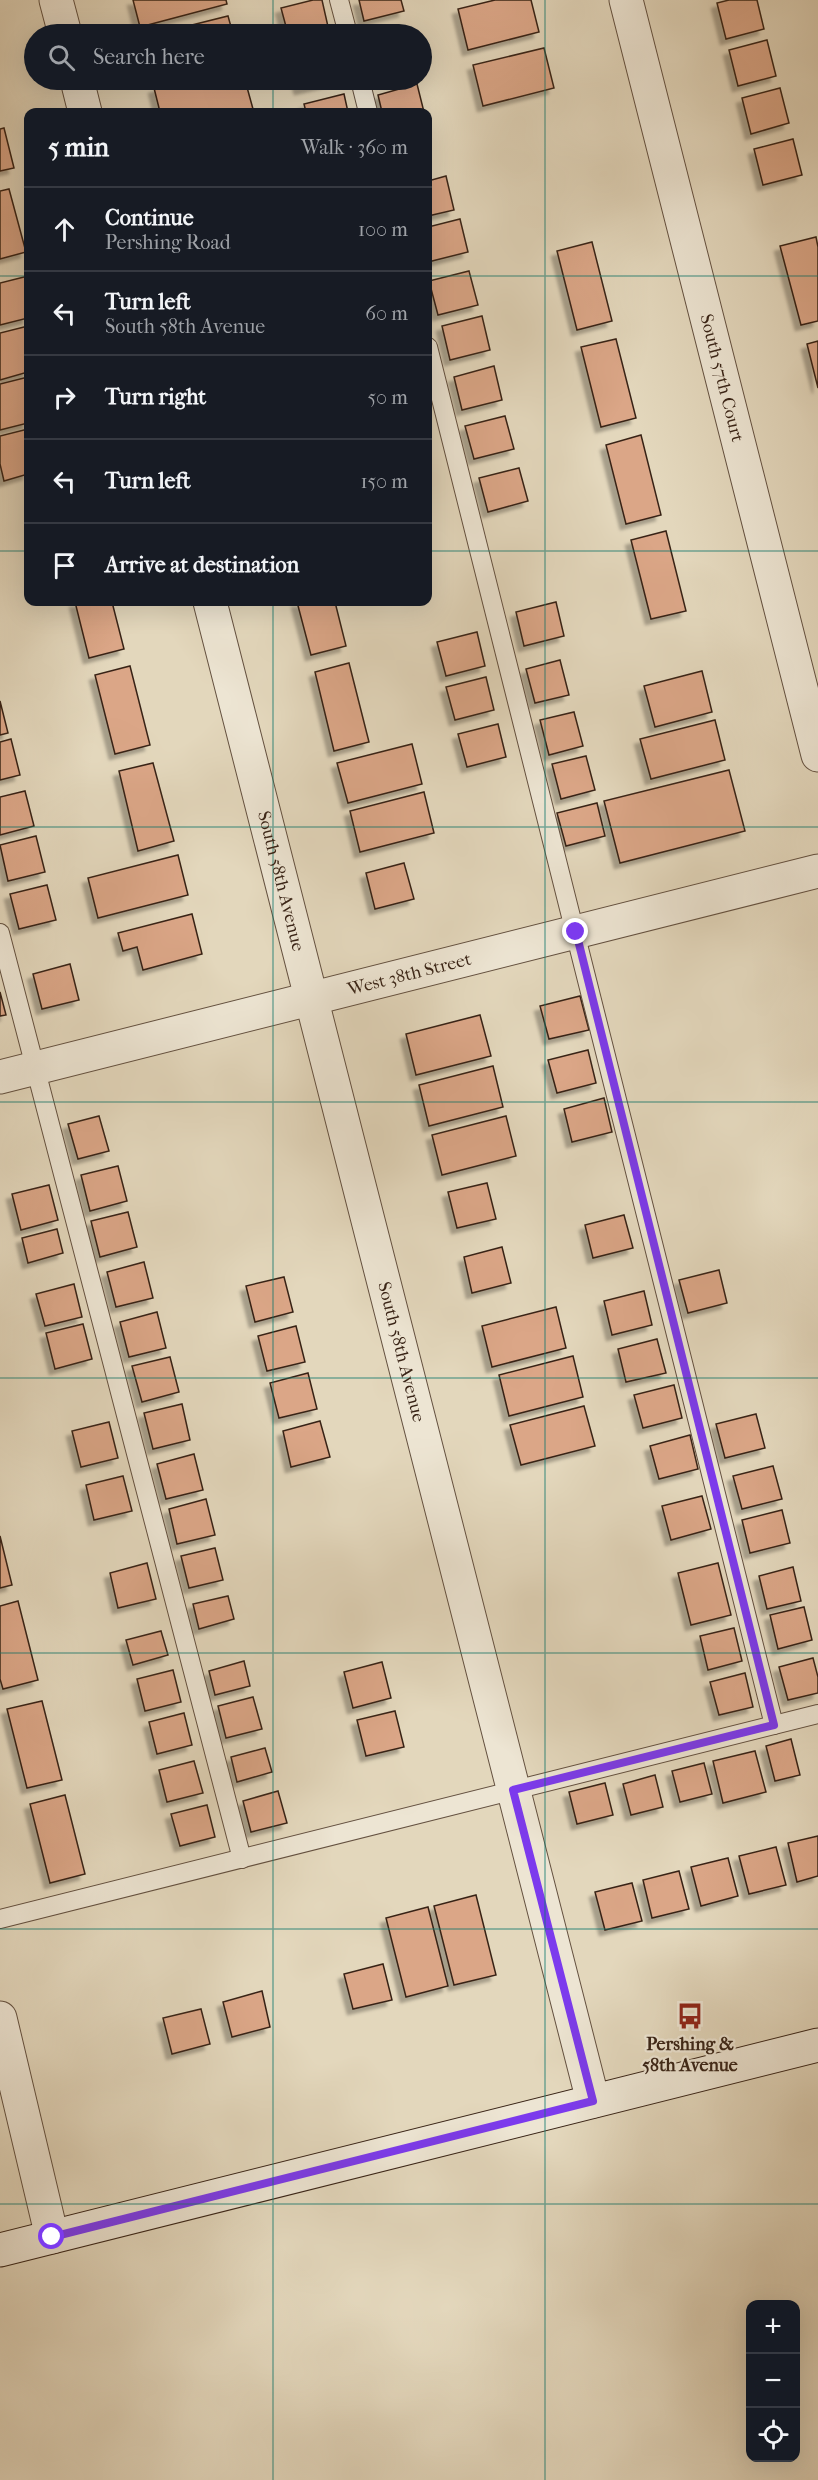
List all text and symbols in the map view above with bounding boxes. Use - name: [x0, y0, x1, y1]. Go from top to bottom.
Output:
- search box: [24, 24, 432, 90]
- icon: search: [45, 41, 78, 74]
- text: Search here: [93, 44, 205, 70]
- text: 5 min: [48, 132, 109, 163]
- text: Walk · 360 m: [301, 136, 408, 159]
- text: Continue: [105, 205, 194, 231]
- icon: ahead: [48, 213, 81, 246]
- text: 100 m: [358, 218, 408, 241]
- text: Pershing Road: [105, 231, 231, 254]
- text: Turn left: [105, 289, 191, 315]
- icon: left: [48, 297, 81, 330]
- text: 60 m: [365, 302, 408, 325]
- street label: South 57th Court: [696, 312, 749, 445]
- text: South 58th Avenue: [105, 315, 265, 338]
- icon: right: [48, 381, 81, 414]
- text: Turn right: [105, 384, 206, 410]
- text: 50 m: [367, 386, 408, 409]
- icon: left: [48, 465, 81, 498]
- text: Turn left: [105, 468, 191, 494]
- text: 150 m: [360, 470, 408, 493]
- icon: arrive: [48, 549, 81, 582]
- text: Arrive at destination: [105, 552, 299, 578]
- street label: South 58th Avenue: [253, 809, 309, 954]
- route end: [562, 918, 588, 944]
- street label: West 38th Street: [344, 948, 474, 1000]
- street label: South 58th Avenue: [374, 1279, 430, 1424]
- bus stop icon: Pershing & 58th Avenue: [675, 2001, 705, 2031]
- place label: Pershing & 58th Avenue: [642, 2034, 738, 2076]
- route start: [38, 2223, 64, 2249]
- map controls: [746, 2300, 800, 2462]
- button: +: [746, 2300, 800, 2354]
- button: −: [746, 2354, 800, 2408]
- button: locate: [746, 2408, 800, 2462]

